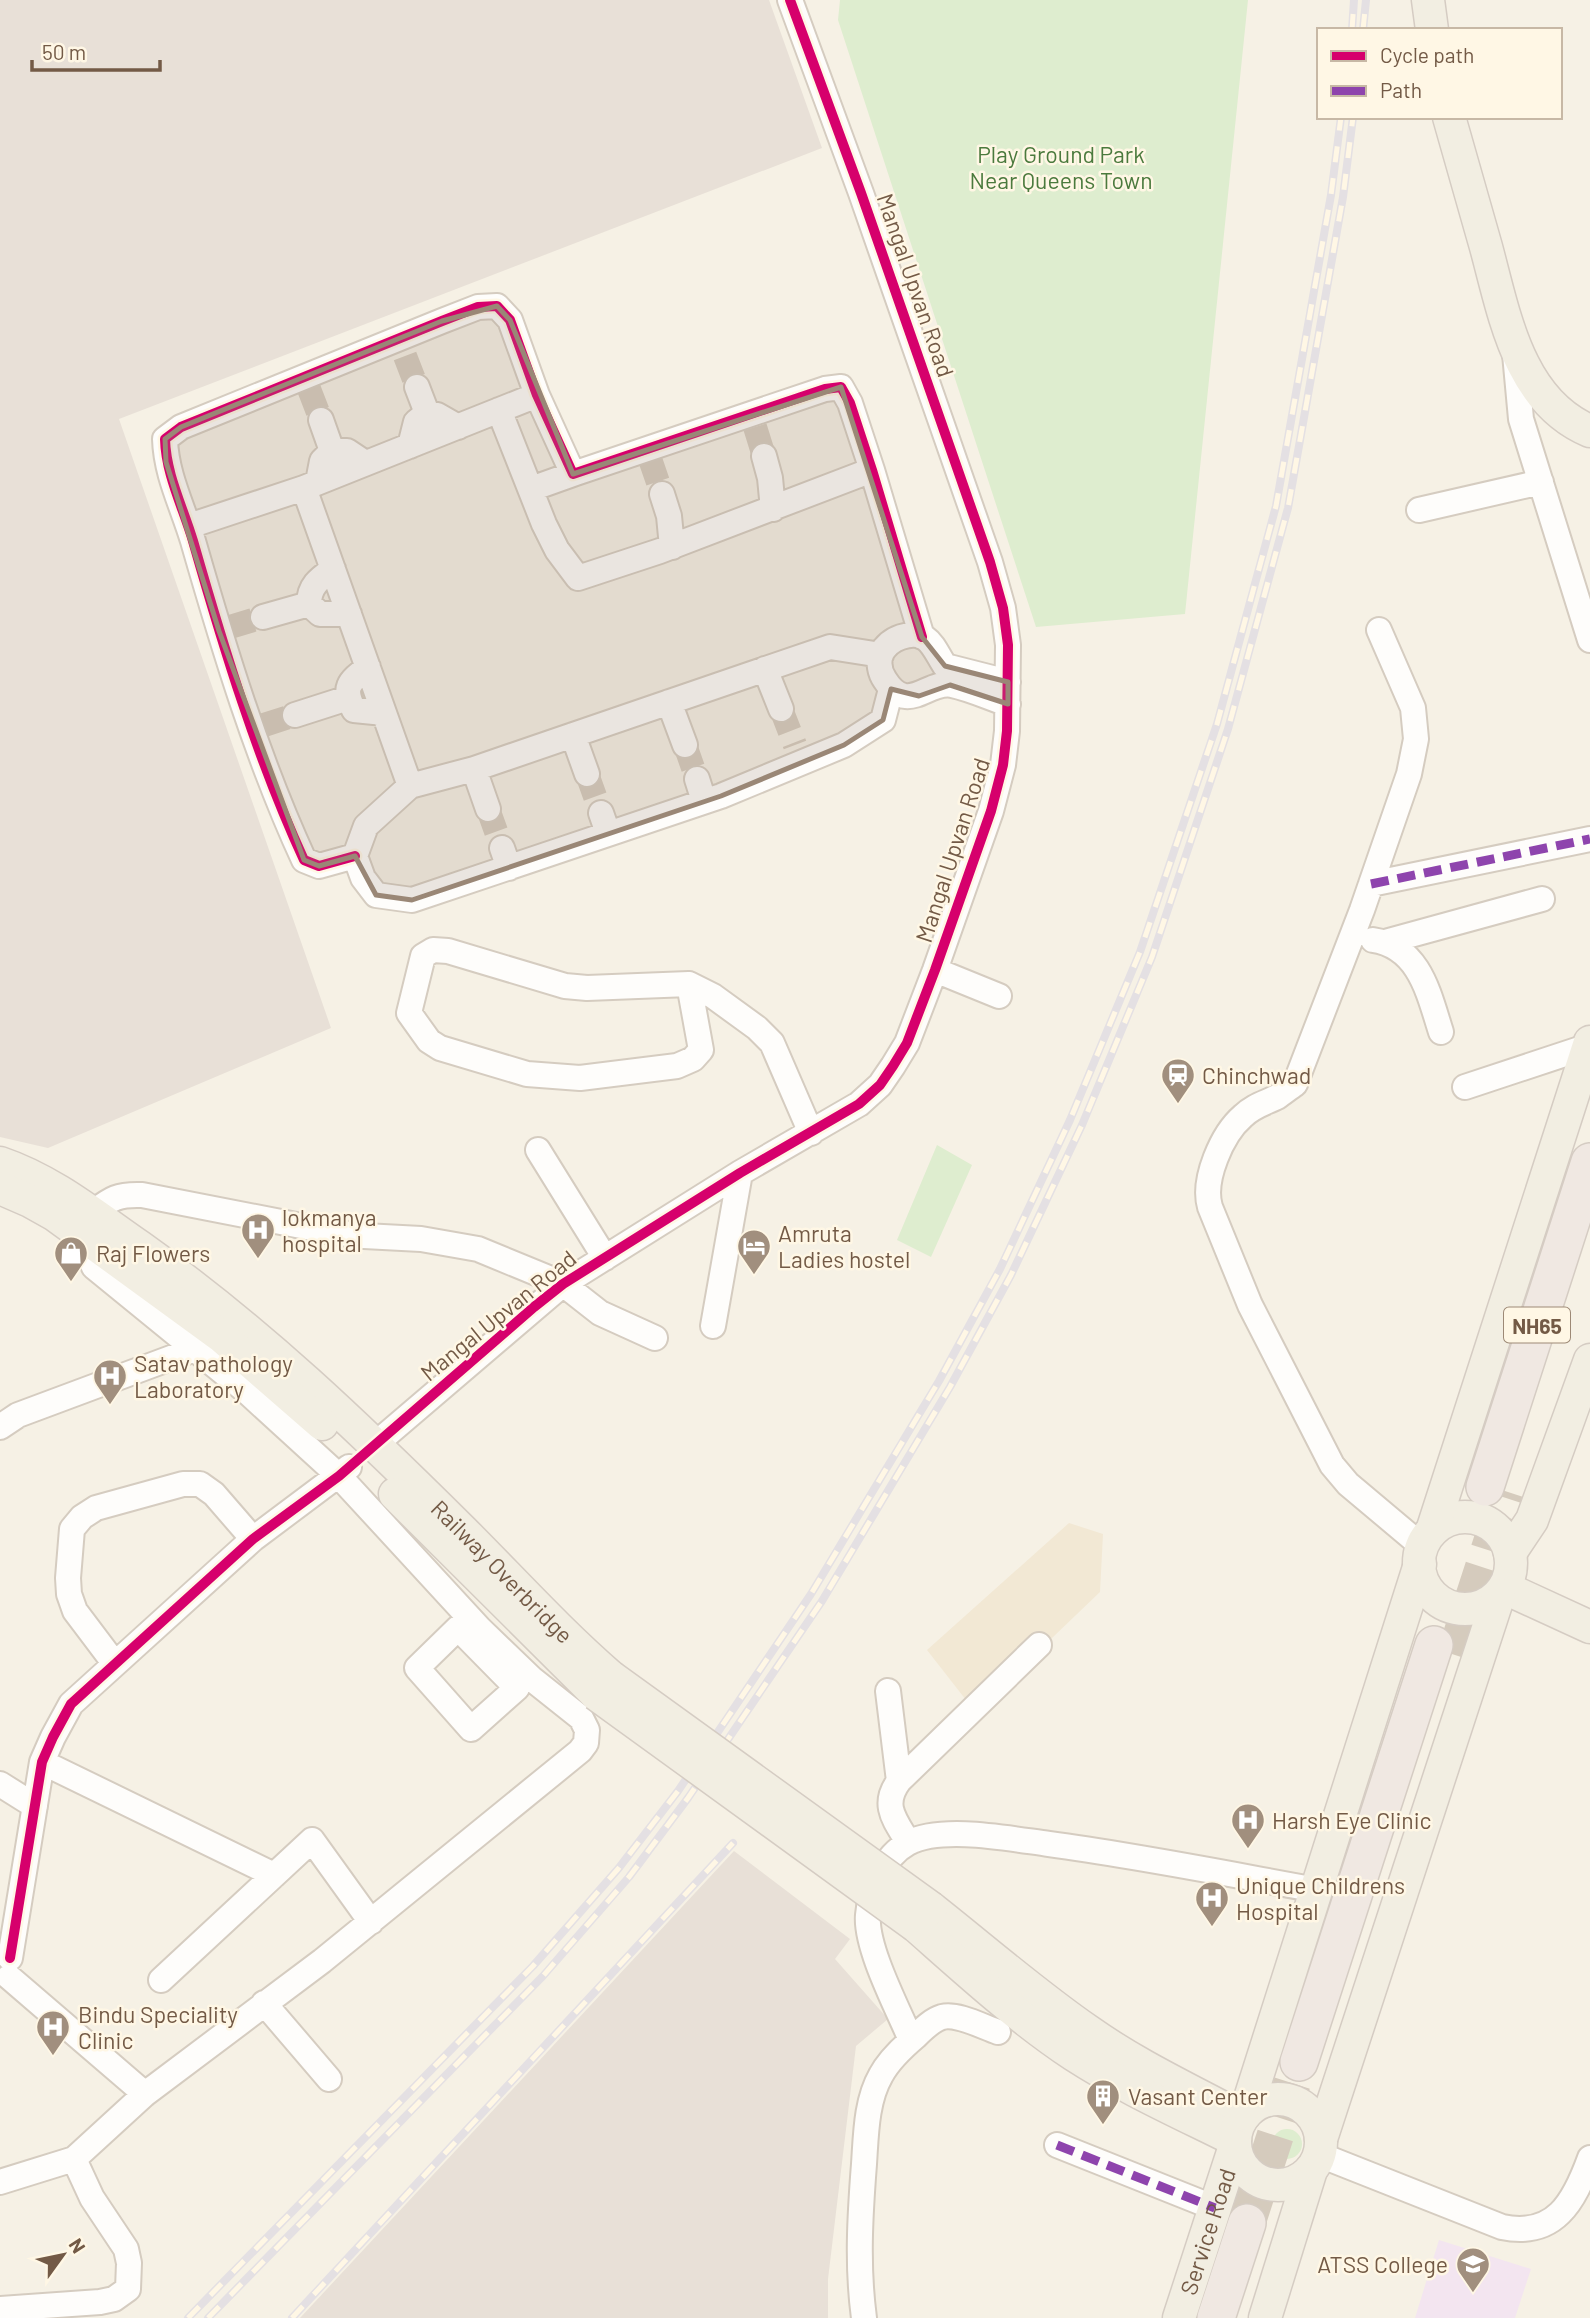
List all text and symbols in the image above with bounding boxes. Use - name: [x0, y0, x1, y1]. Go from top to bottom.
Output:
- scale bar: [32, 28, 159, 72]
- legend: [1317, 28, 1562, 119]
- text: 50 m: [42, 39, 86, 64]
- text: Cycle path: [1380, 42, 1474, 67]
- text: Path: [1380, 77, 1422, 102]
- park label: Play Ground Park Near Queens Town: [969, 140, 1153, 194]
- street label: Mangal Upvan Road: [871, 190, 961, 380]
- street label: Mangal Upvan Road: [909, 754, 995, 946]
- station icon: Chinchwad: [1159, 1056, 1197, 1105]
- place label: Chinchwad: [1202, 1061, 1311, 1089]
- place label: lokmanya hospital: [282, 1203, 376, 1257]
- hospital icon: lokmanya hospital: [239, 1211, 277, 1260]
- place label: Amruta Ladies hostel: [778, 1219, 910, 1273]
- hotel icon: Amruta Ladies hostel: [735, 1227, 773, 1276]
- shop icon: Raj Flowers: [52, 1234, 90, 1283]
- place label: Raj Flowers: [96, 1239, 210, 1267]
- street label: Mangal Upvan Road: [414, 1244, 582, 1386]
- road number: NH65: [1504, 1308, 1570, 1342]
- place label: Satav pathology Laboratory: [134, 1349, 293, 1403]
- hospital icon: Satav pathology Laboratory: [91, 1357, 129, 1406]
- street label: Railway Overbridge: [426, 1494, 579, 1649]
- hospital icon: Harsh Eye Clinic: [1229, 1801, 1267, 1850]
- place label: Harsh Eye Clinic: [1272, 1806, 1431, 1834]
- place label: Unique Childrens Hospital: [1236, 1871, 1405, 1925]
- hospital icon: Unique Childrens Hospital: [1193, 1879, 1231, 1928]
- place label: Bindu Speciality Clinic: [78, 2000, 238, 2054]
- hospital icon: Bindu Speciality Clinic: [34, 2008, 72, 2057]
- building icon: Vasant Center: [1084, 2077, 1122, 2126]
- place label: Vasant Center: [1128, 2082, 1268, 2110]
- street label: Service Road: [1174, 2165, 1241, 2298]
- north arrow: [28, 2220, 98, 2290]
- text: N: [65, 2234, 91, 2257]
- school or university icon: ATSS College: [1454, 2245, 1492, 2294]
- place label: ATSS College: [1317, 2250, 1448, 2278]

